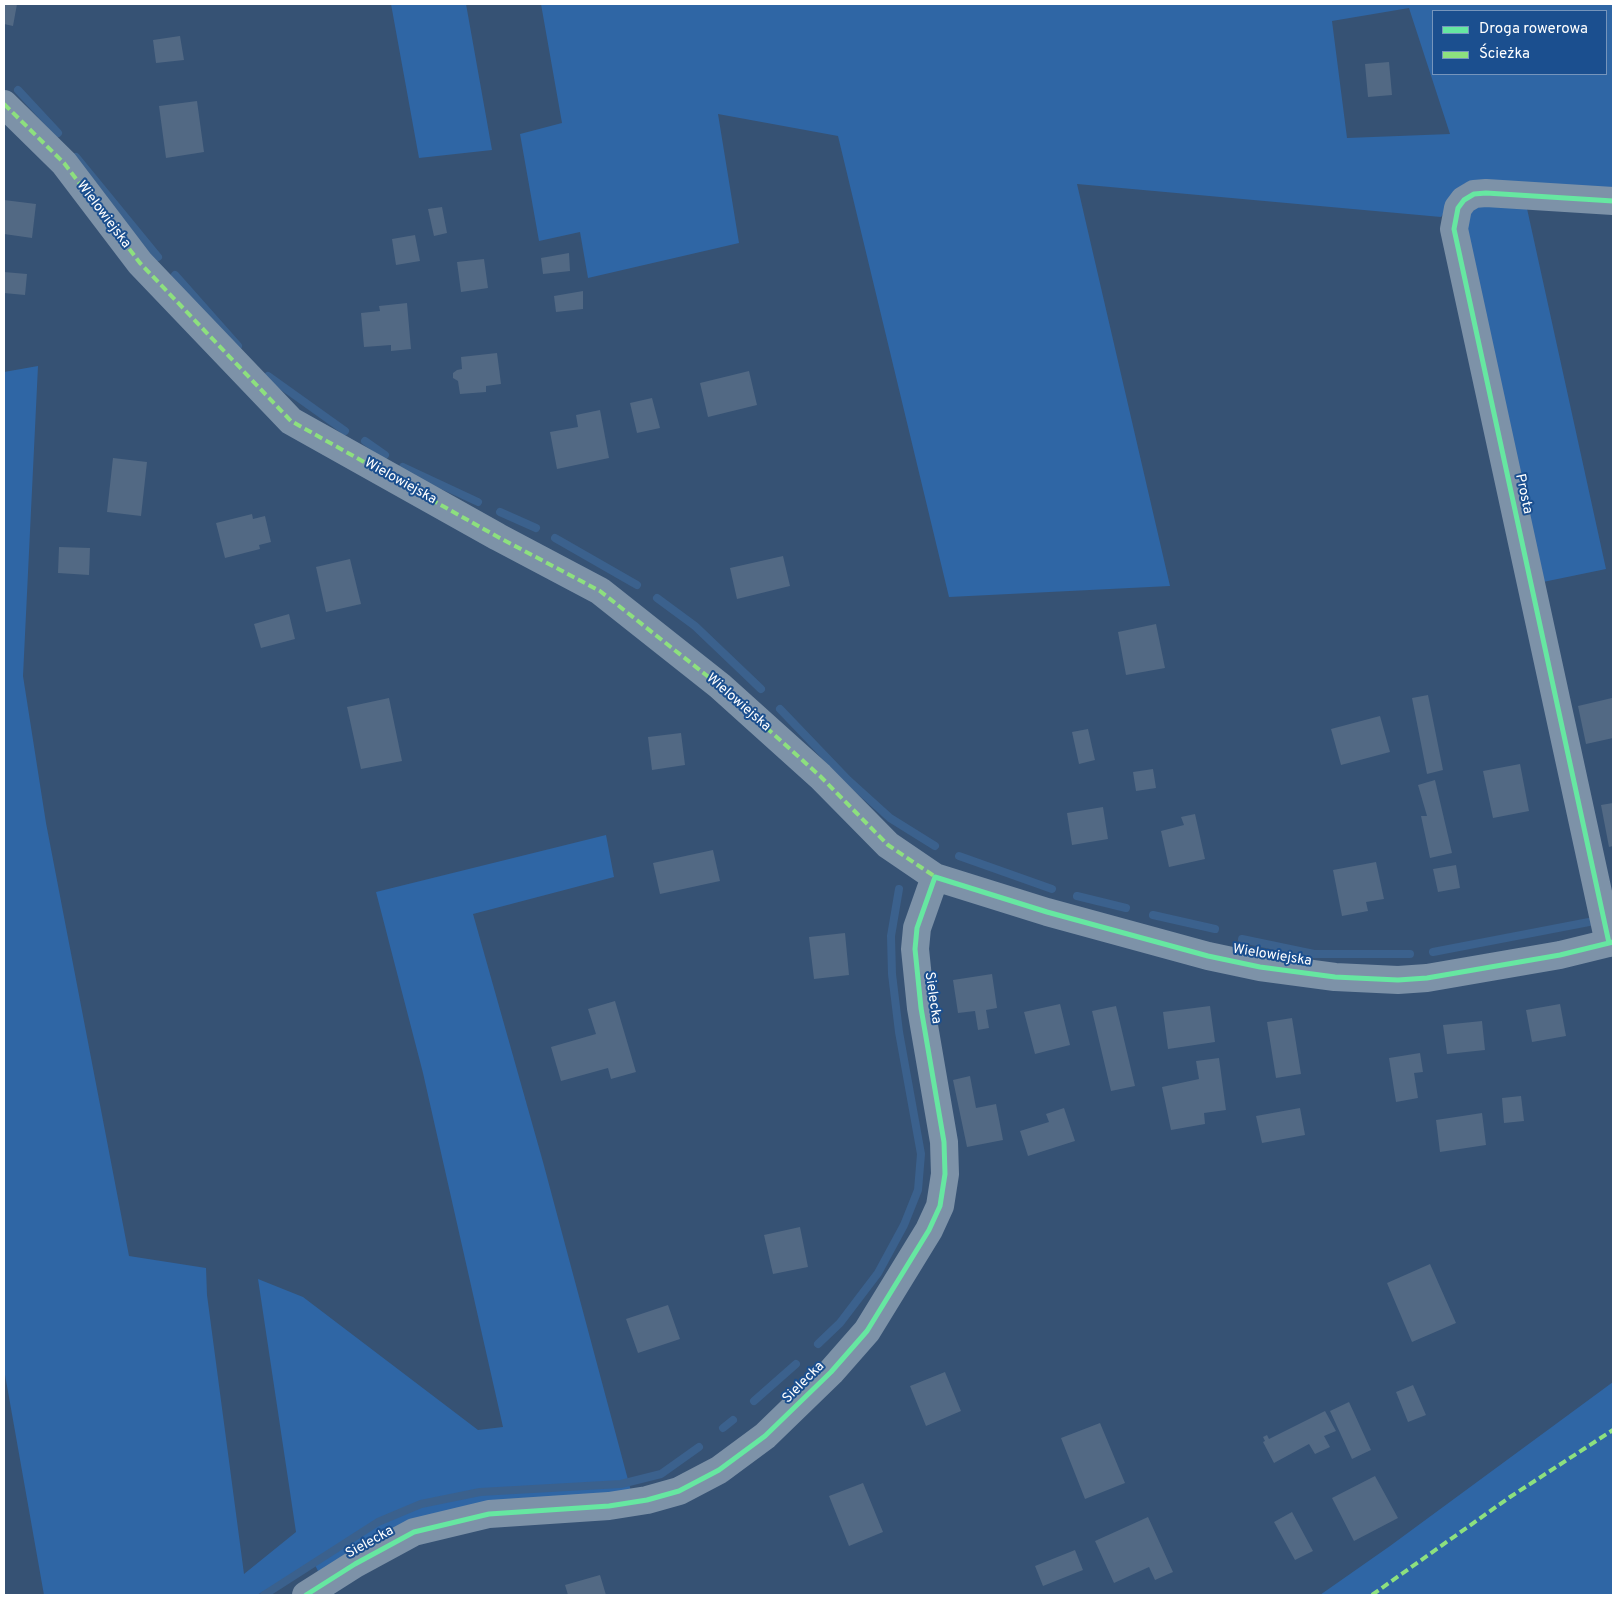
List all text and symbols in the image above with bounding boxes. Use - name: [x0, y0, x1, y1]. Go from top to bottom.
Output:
- legend: [1432, 10, 1607, 75]
- text: Droga rowerowa: [1479, 20, 1588, 39]
- text: Ścieżka: [1479, 45, 1530, 64]
- street label: Wielowiejska: [72, 178, 134, 252]
- street label: Wielowiejska: [361, 455, 439, 509]
- street label: Prosta: [1511, 472, 1535, 516]
- street label: Wielowiejska: [702, 670, 774, 736]
- street label: Wielowiejska: [1231, 941, 1313, 971]
- street label: Sielecka: [920, 971, 944, 1025]
- street label: Sielecka: [780, 1359, 828, 1407]
- street label: Sielecka: [343, 1523, 397, 1563]

